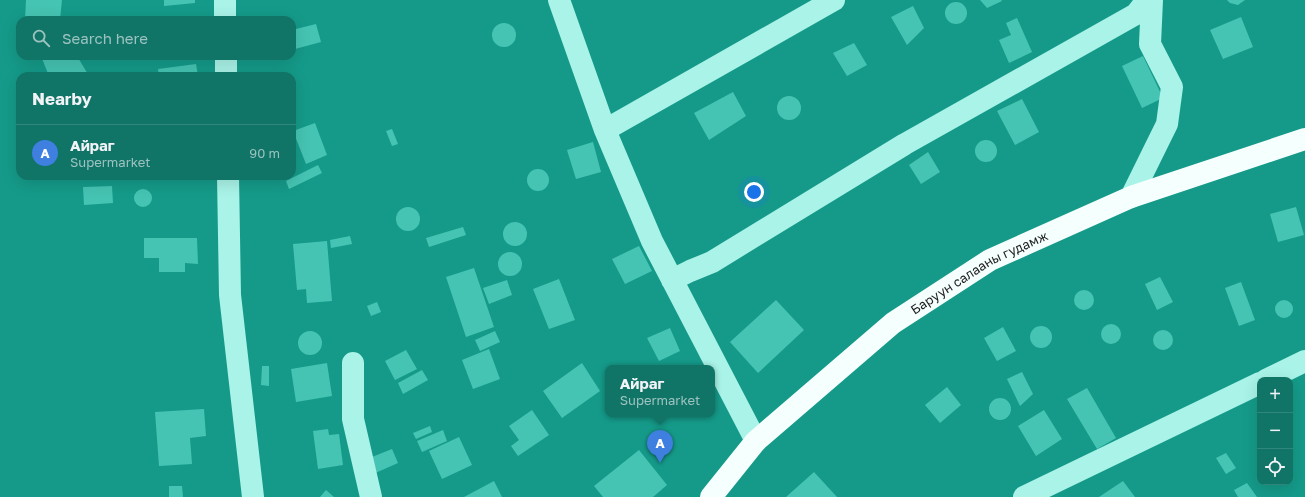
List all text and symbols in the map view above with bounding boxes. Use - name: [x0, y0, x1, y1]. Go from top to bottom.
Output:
- search box: [16, 16, 296, 60]
- icon: search: [30, 27, 52, 49]
- text: Search here: [62, 29, 148, 47]
- text: Nearby: [32, 88, 92, 109]
- text: Айраг: [70, 136, 115, 154]
- text: A: [40, 145, 50, 161]
- text: 90 m: [249, 145, 280, 161]
- text: Supermarket: [70, 154, 151, 170]
- your location: [744, 182, 764, 202]
- street label: Баруун салааны гудамж: [908, 227, 1051, 317]
- popup: [605, 365, 715, 417]
- text: Айраг: [620, 374, 664, 392]
- map controls: [1257, 377, 1293, 485]
- button: +: [1257, 377, 1293, 413]
- text: Supermarket: [620, 392, 700, 408]
- button: −: [1257, 413, 1293, 449]
- pin: A: [647, 430, 673, 463]
- button: locate: [1257, 449, 1293, 485]

